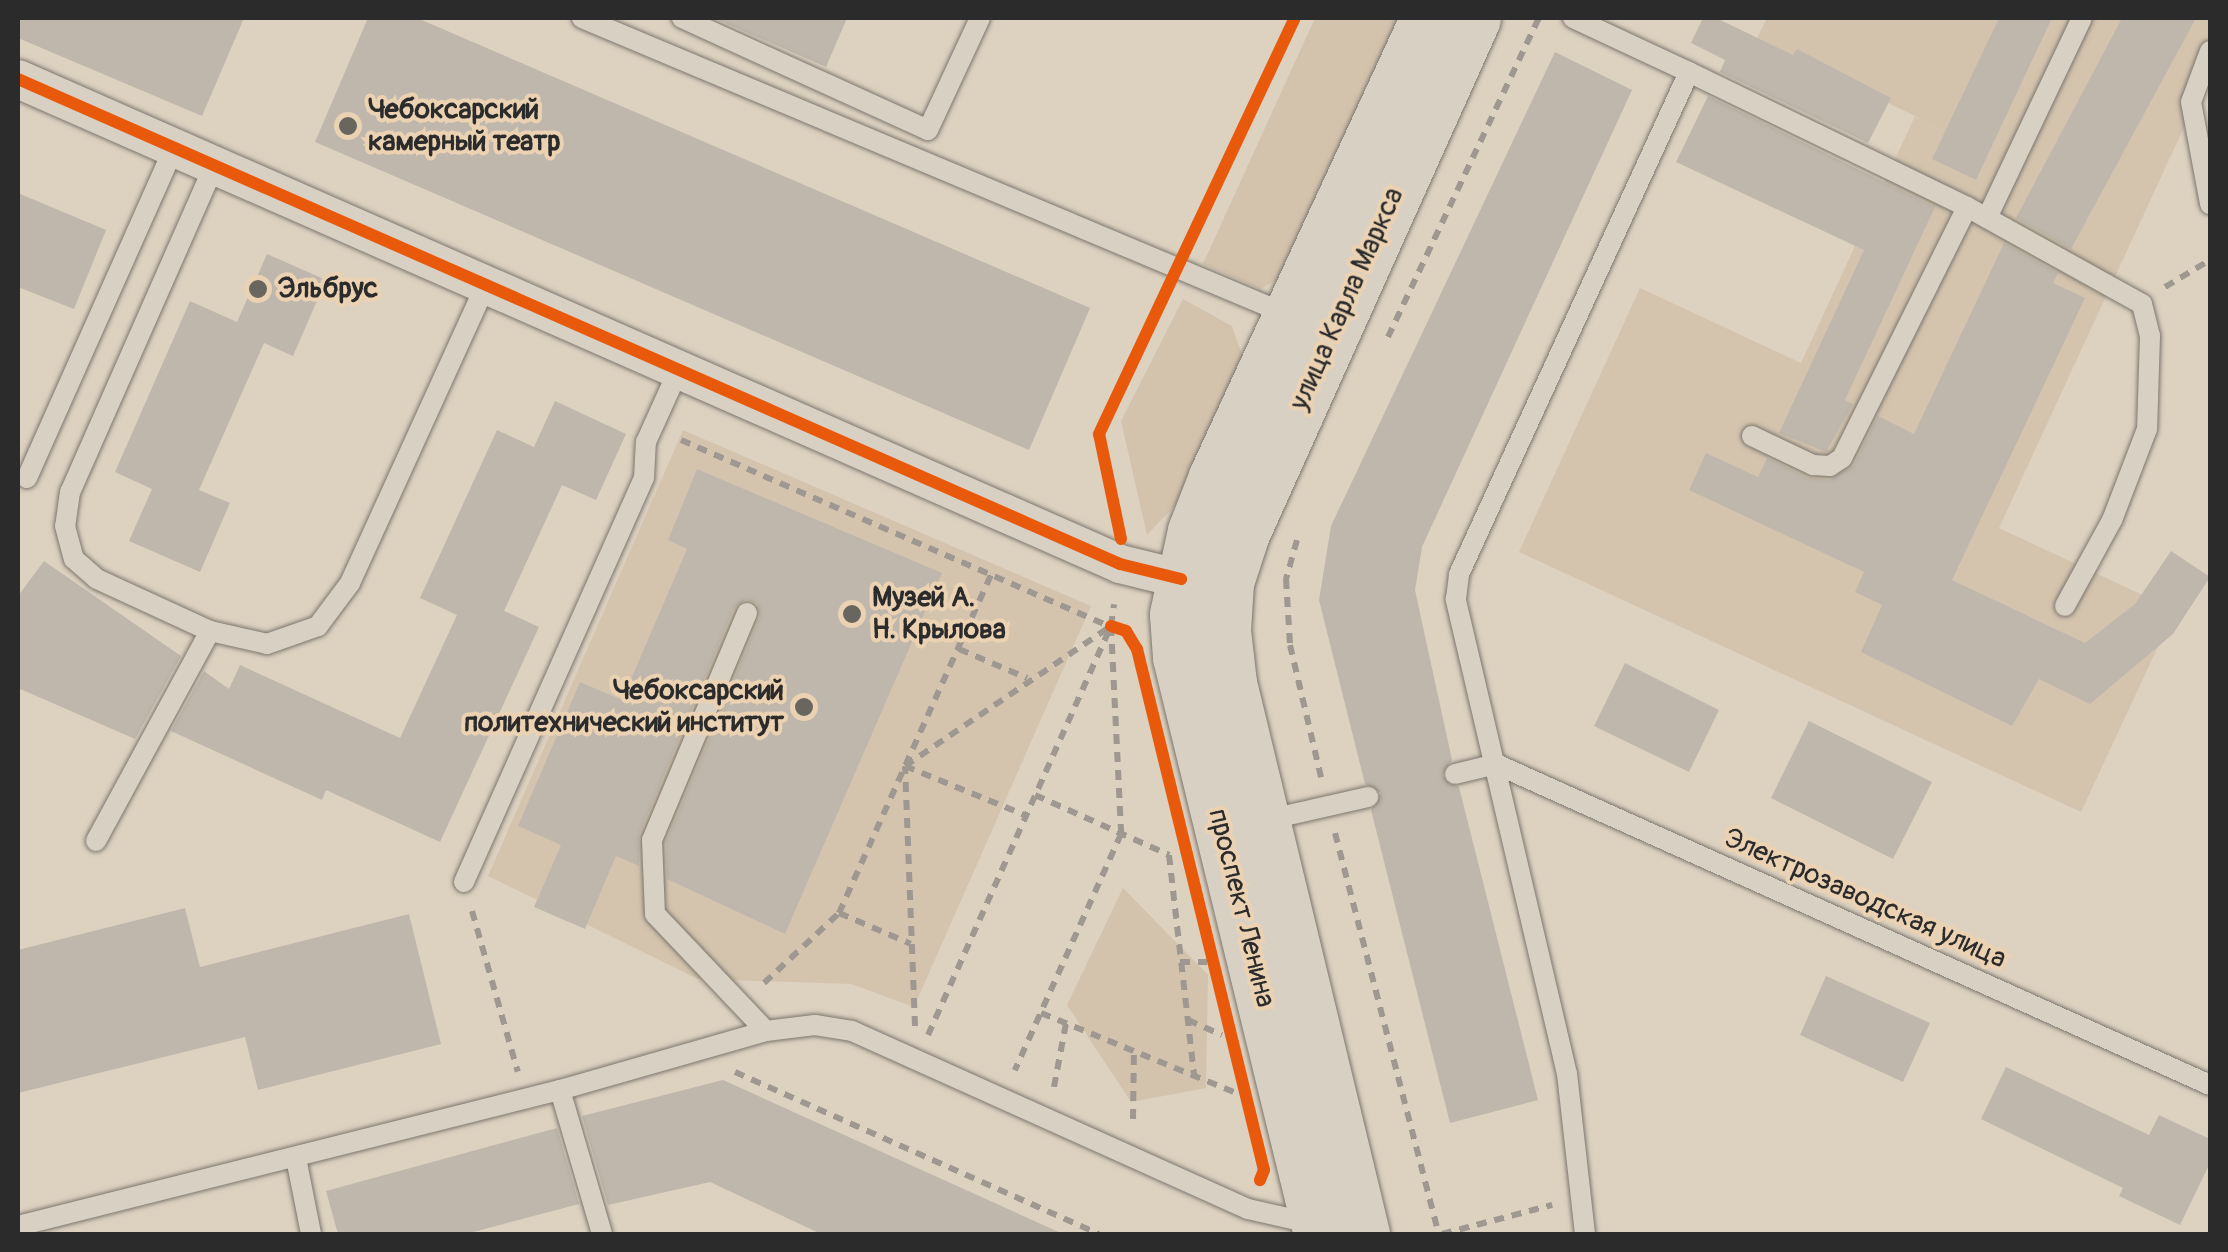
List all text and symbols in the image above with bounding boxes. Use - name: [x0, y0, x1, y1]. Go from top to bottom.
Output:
- place label: Чебоксарский камерный театр: [368, 93, 561, 159]
- marker: Чебоксарский камерный театр: [337, 115, 359, 137]
- street label: улица Карла Маркса: [1283, 183, 1411, 415]
- place label: Эльбрус: [278, 272, 378, 306]
- marker: Эльбрус: [247, 278, 269, 300]
- place label: Музей А. Н. Крылова: [872, 581, 1006, 647]
- marker: Музей А. Н. Крылова: [841, 603, 863, 625]
- place label: Чебоксарский политехнический институт: [464, 674, 784, 740]
- marker: Чебоксарский политехнический институт: [793, 696, 815, 718]
- street label: проспект Ленина: [1200, 805, 1282, 1011]
- street label: Электрозаводская улица: [1719, 822, 2011, 976]

